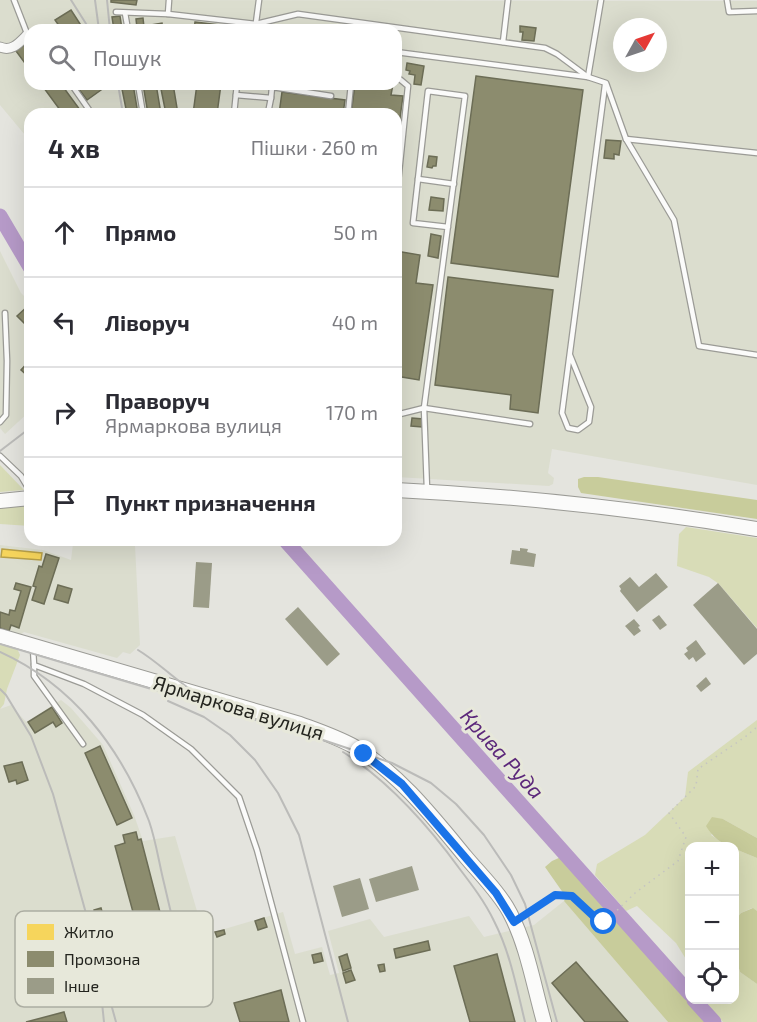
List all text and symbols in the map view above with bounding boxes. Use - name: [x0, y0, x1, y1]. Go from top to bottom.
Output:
- north arrow: [613, 18, 667, 72]
- search box: [24, 24, 402, 90]
- icon: search: [45, 41, 78, 74]
- text: Пошук: [93, 44, 162, 70]
- text: 4 хв: [48, 132, 100, 163]
- text: Пішки · 260 m: [251, 135, 378, 159]
- icon: ahead: [48, 216, 81, 249]
- text: Прямо: [105, 219, 176, 245]
- text: 50 m: [333, 220, 378, 244]
- icon: left: [48, 306, 81, 339]
- text: Ліворуч: [105, 309, 190, 335]
- text: 40 m: [332, 310, 378, 334]
- text: Праворуч: [105, 387, 210, 413]
- icon: right: [48, 396, 81, 429]
- text: 170 m: [326, 400, 378, 424]
- text: Ярмаркова вулиця: [105, 413, 282, 437]
- icon: arrive: [48, 486, 81, 519]
- text: Пункт призначення: [105, 489, 316, 515]
- street label: Ярмаркова вулиця: [151, 670, 327, 745]
- water label: Крива Руда: [456, 703, 550, 803]
- route end: [350, 740, 376, 766]
- map controls: [685, 842, 739, 1004]
- button: +: [685, 842, 739, 896]
- button: −: [685, 896, 739, 950]
- route start: [590, 908, 616, 934]
- legend: [15, 911, 213, 1007]
- text: Житло: [64, 922, 114, 941]
- text: Промзона: [64, 949, 140, 968]
- button: locate: [685, 950, 739, 1004]
- text: Інше: [64, 976, 99, 995]

